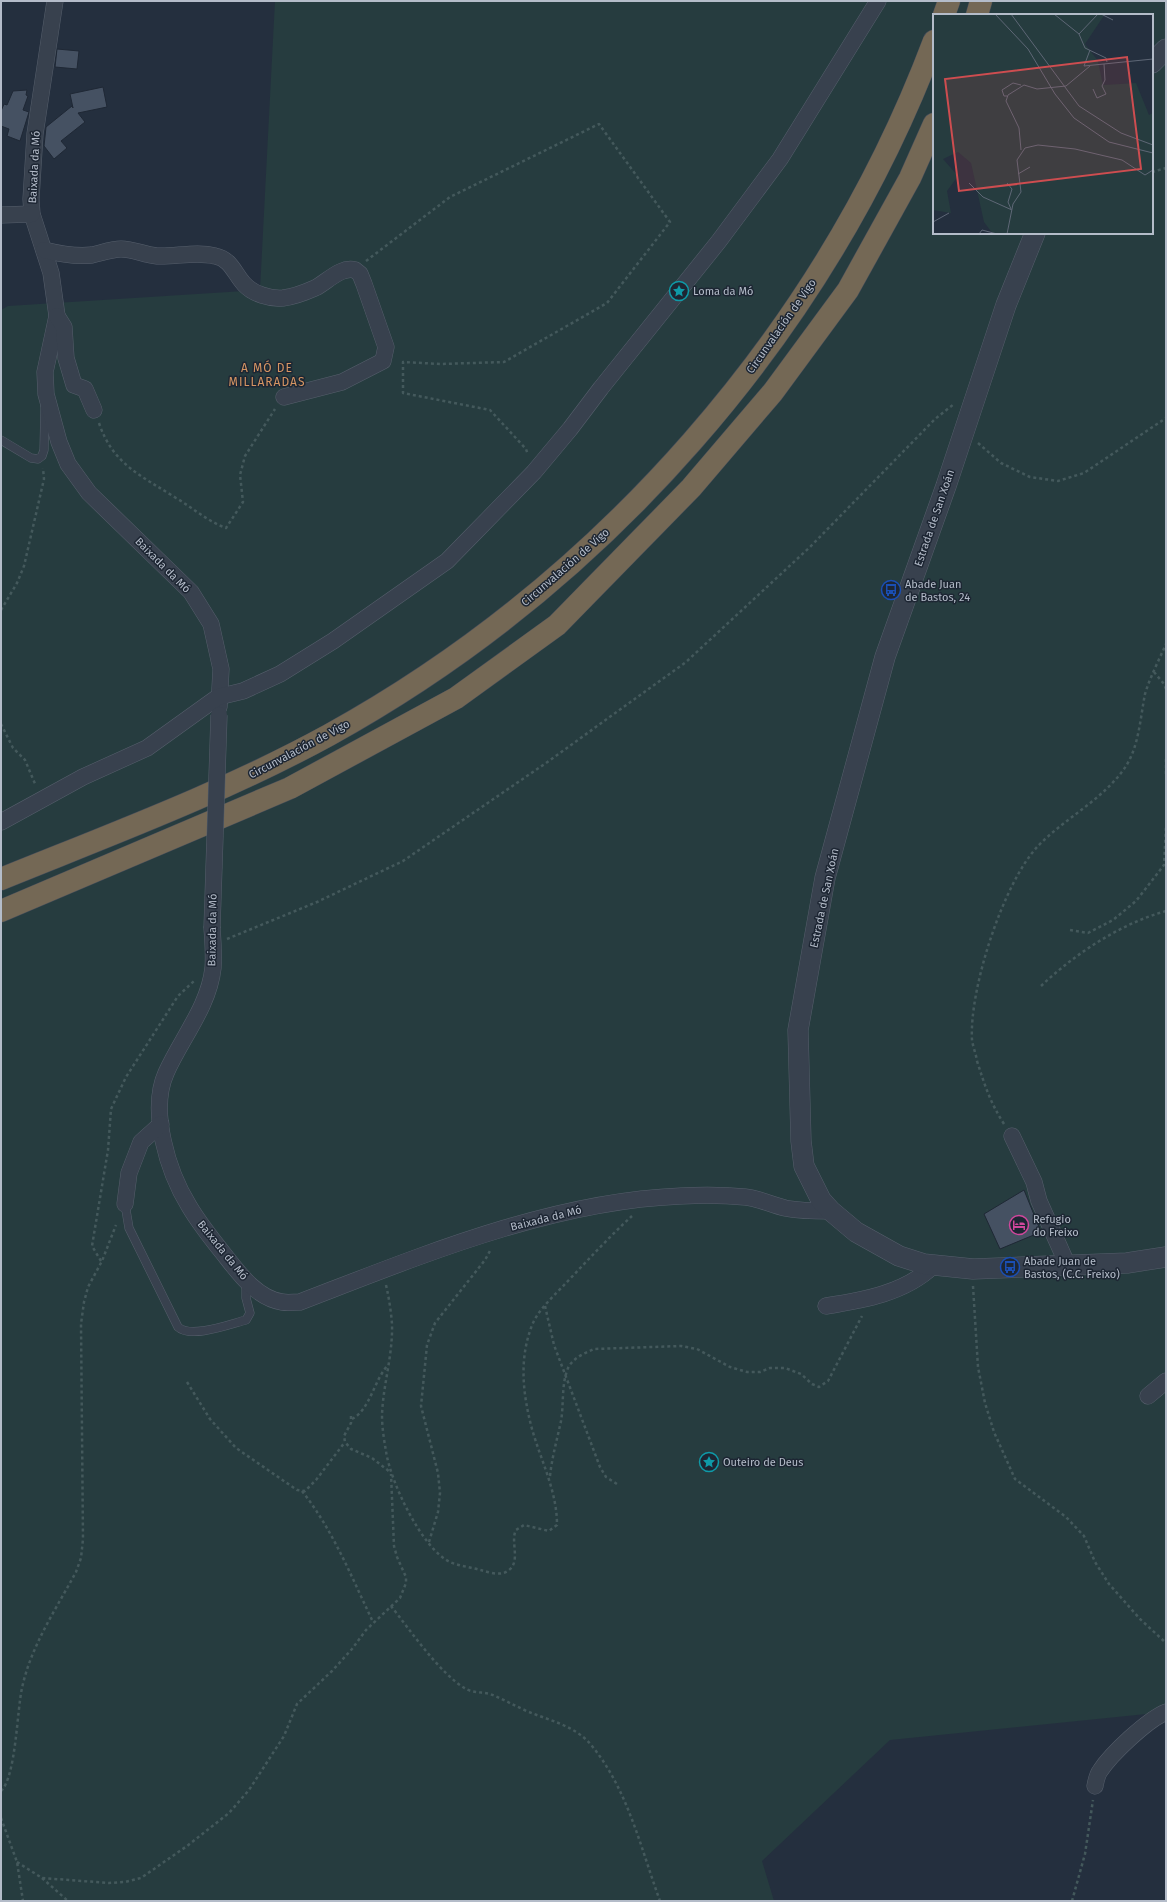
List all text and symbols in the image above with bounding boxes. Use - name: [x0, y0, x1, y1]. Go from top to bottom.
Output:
- inset map: [933, 14, 1153, 234]
- street label: Baixada da Mó: [26, 130, 43, 204]
- street label: Circunvalación de Vigo: [744, 277, 819, 376]
- place icon: Loma da Mó: [668, 280, 690, 302]
- place label: Loma da Mó: [693, 285, 753, 298]
- district label: A MÓ DE MILLARADAS: [229, 360, 305, 389]
- street label: Estrada de San Xoán: [912, 468, 957, 568]
- street label: Circunvalación de Vigo: [519, 526, 612, 609]
- street label: Baixada da Mó: [132, 535, 193, 596]
- place label: Abade Juan de Bastos, 24: [905, 578, 970, 604]
- bus stop icon: Abade Juan de Bastos, 24: [880, 579, 902, 601]
- street label: Circunvalación de Vigo: [247, 717, 352, 782]
- street label: Estrada de San Xoán: [808, 847, 841, 949]
- street label: Baixada da Mó: [205, 893, 220, 967]
- street label: Baixada da Mó: [509, 1203, 583, 1234]
- place label: Refugio do Freixo: [1033, 1213, 1079, 1239]
- hotel icon: Refugio do Freixo: [1008, 1214, 1030, 1236]
- street label: Baixada da Mó: [195, 1218, 251, 1283]
- place label: Abade Juan de Bastos, (C.C. Freixo): [1024, 1255, 1120, 1281]
- bus stop icon: Abade Juan de Bastos, (C.C. Freixo): [999, 1256, 1021, 1278]
- place icon: Outeiro de Deus: [698, 1451, 720, 1473]
- place label: Outeiro de Deus: [723, 1456, 803, 1469]

